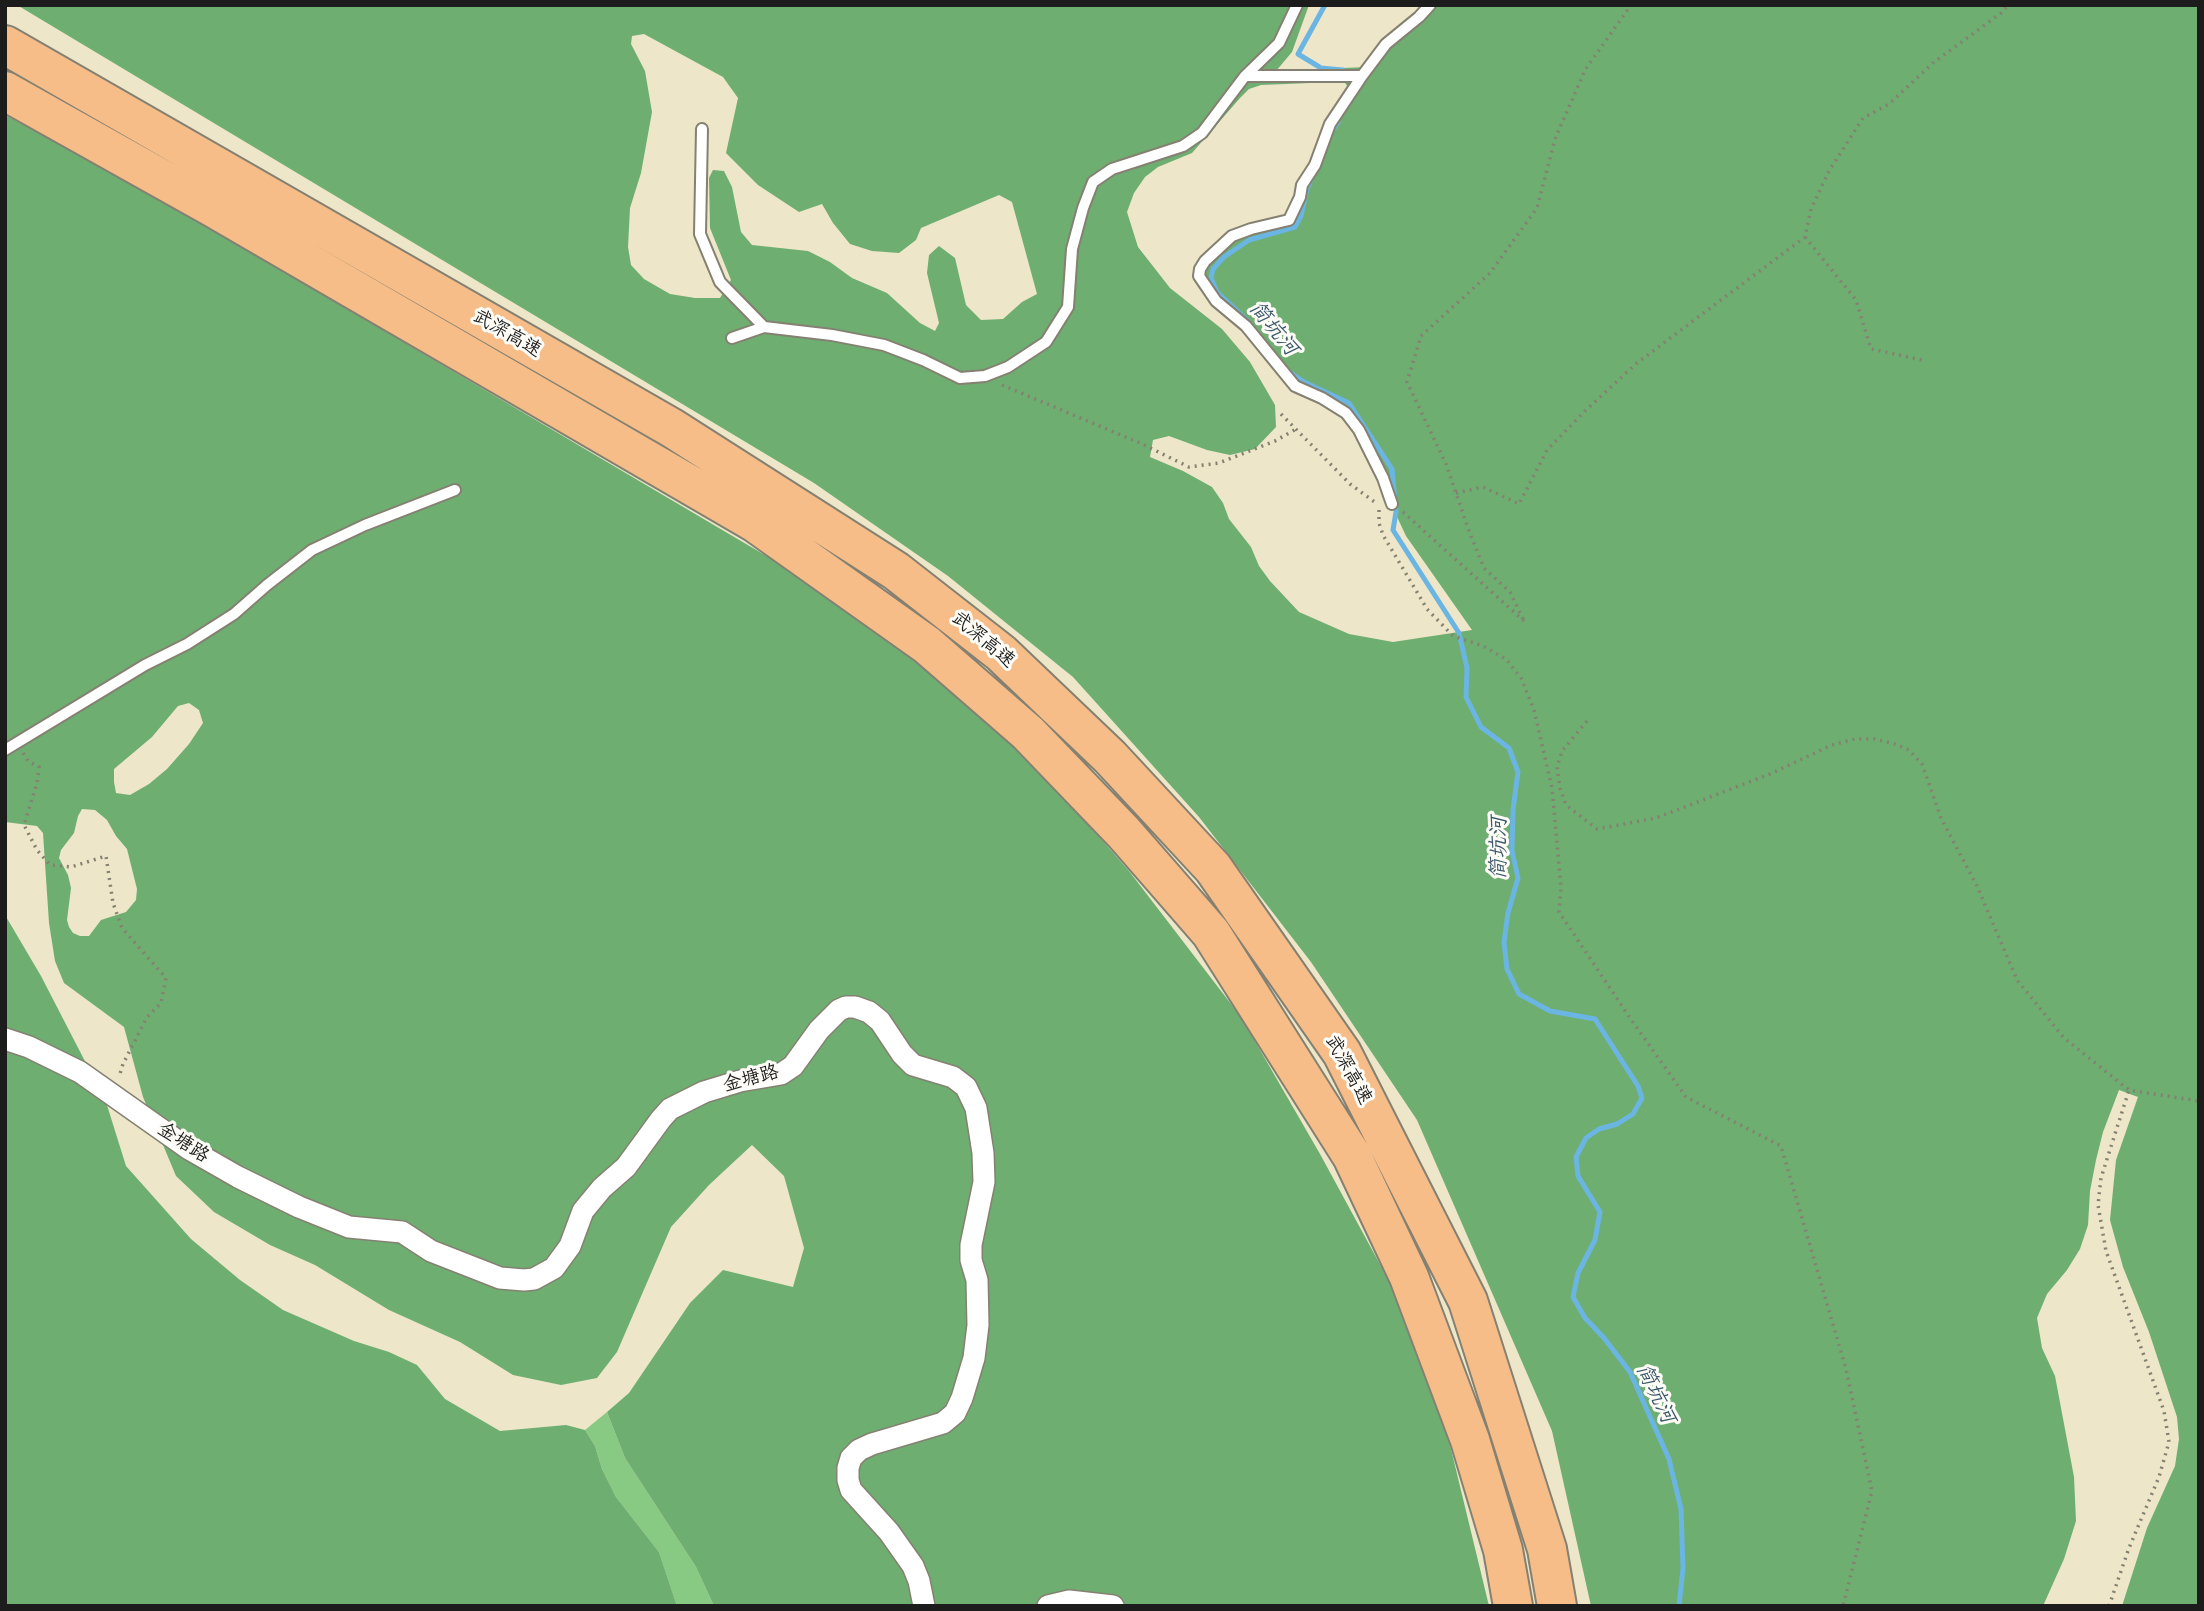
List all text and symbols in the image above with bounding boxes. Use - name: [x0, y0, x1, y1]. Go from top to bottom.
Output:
- water label: 简坑河: [1243, 297, 1303, 361]
- street label: 武深高速: [468, 305, 546, 363]
- street label: 武深高速: [947, 607, 1019, 673]
- water label: 简坑河: [1487, 817, 1513, 879]
- street label: 武深高速: [1320, 1031, 1376, 1109]
- street label: 金塘路: [721, 1061, 781, 1097]
- street label: 金塘路: [153, 1118, 213, 1168]
- water label: 简坑河: [1630, 1360, 1680, 1428]

